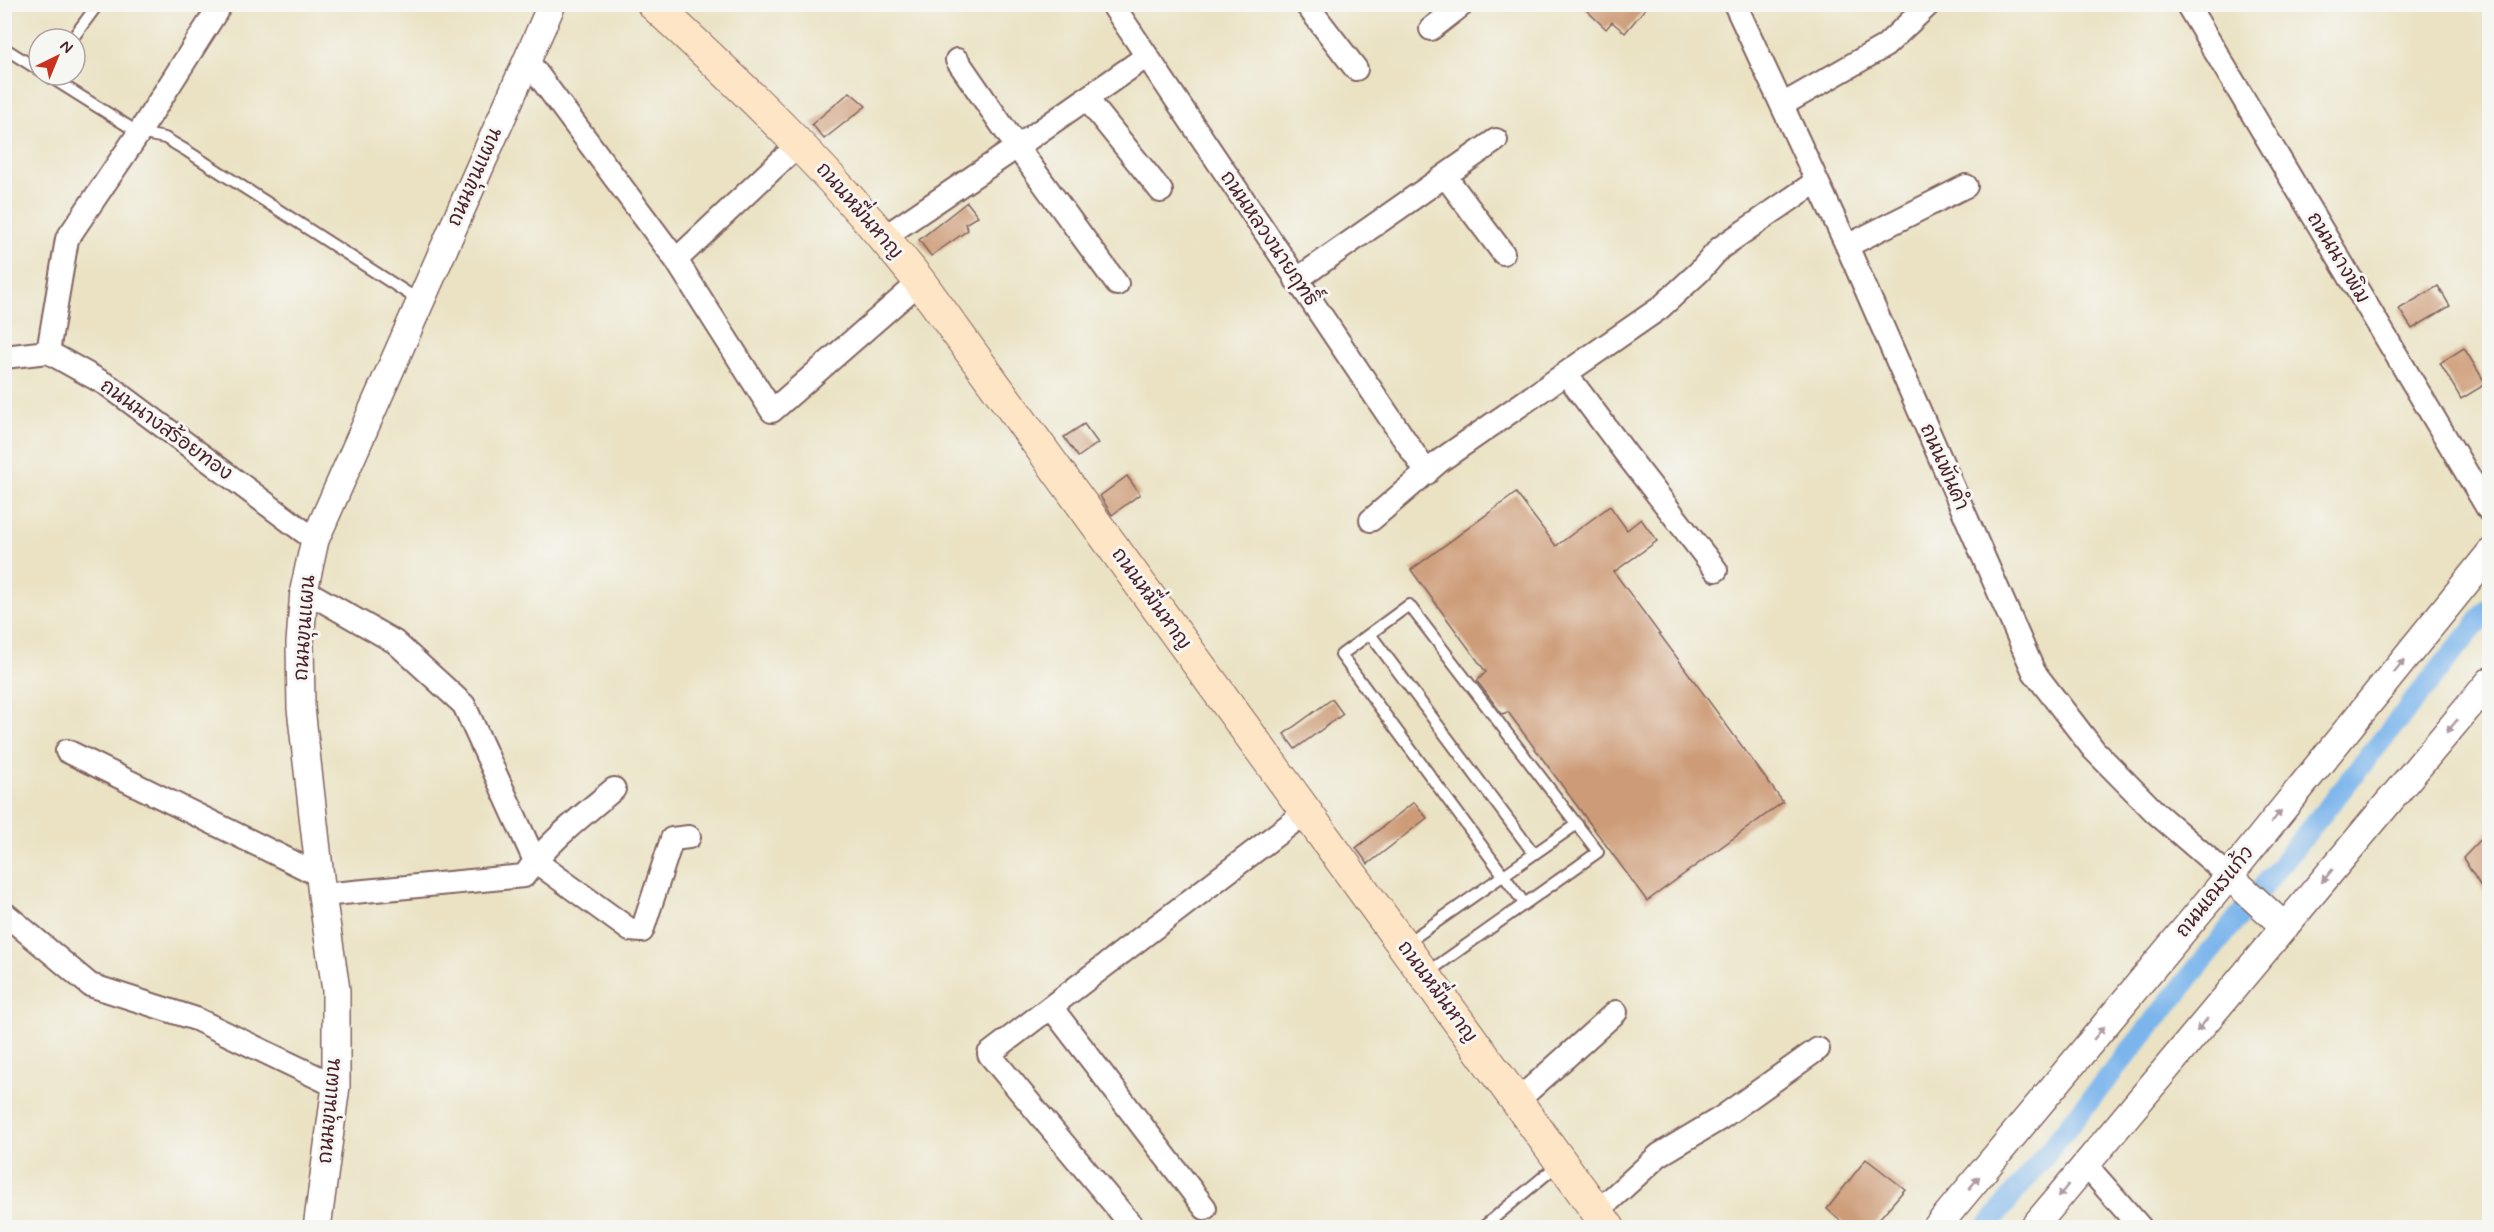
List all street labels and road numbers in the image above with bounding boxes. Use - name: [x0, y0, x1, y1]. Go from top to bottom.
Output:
- street label: ถนนขุนแผน: [441, 123, 510, 231]
- street label: ถนนหมื่นหาญ: [809, 152, 914, 265]
- street label: ถนนหลวงนายฤทธิ์: [1213, 162, 1330, 312]
- street label: ถนนนางพิม: [2300, 207, 2376, 309]
- street label: ถนนนางสร้อยทอง: [94, 372, 238, 487]
- street label: ถนนพันคำ: [1913, 419, 1976, 515]
- street label: ถนนหมื่นหาญ: [1105, 538, 1203, 656]
- street label: ถนนขุนแผน: [288, 574, 323, 682]
- street label: ถนนเณรแก้ว: [2169, 840, 2260, 943]
- street label: ถนนหมื่นหาญ: [1391, 931, 1489, 1049]
- street label: ถนนขุนแผน: [312, 1057, 349, 1165]

